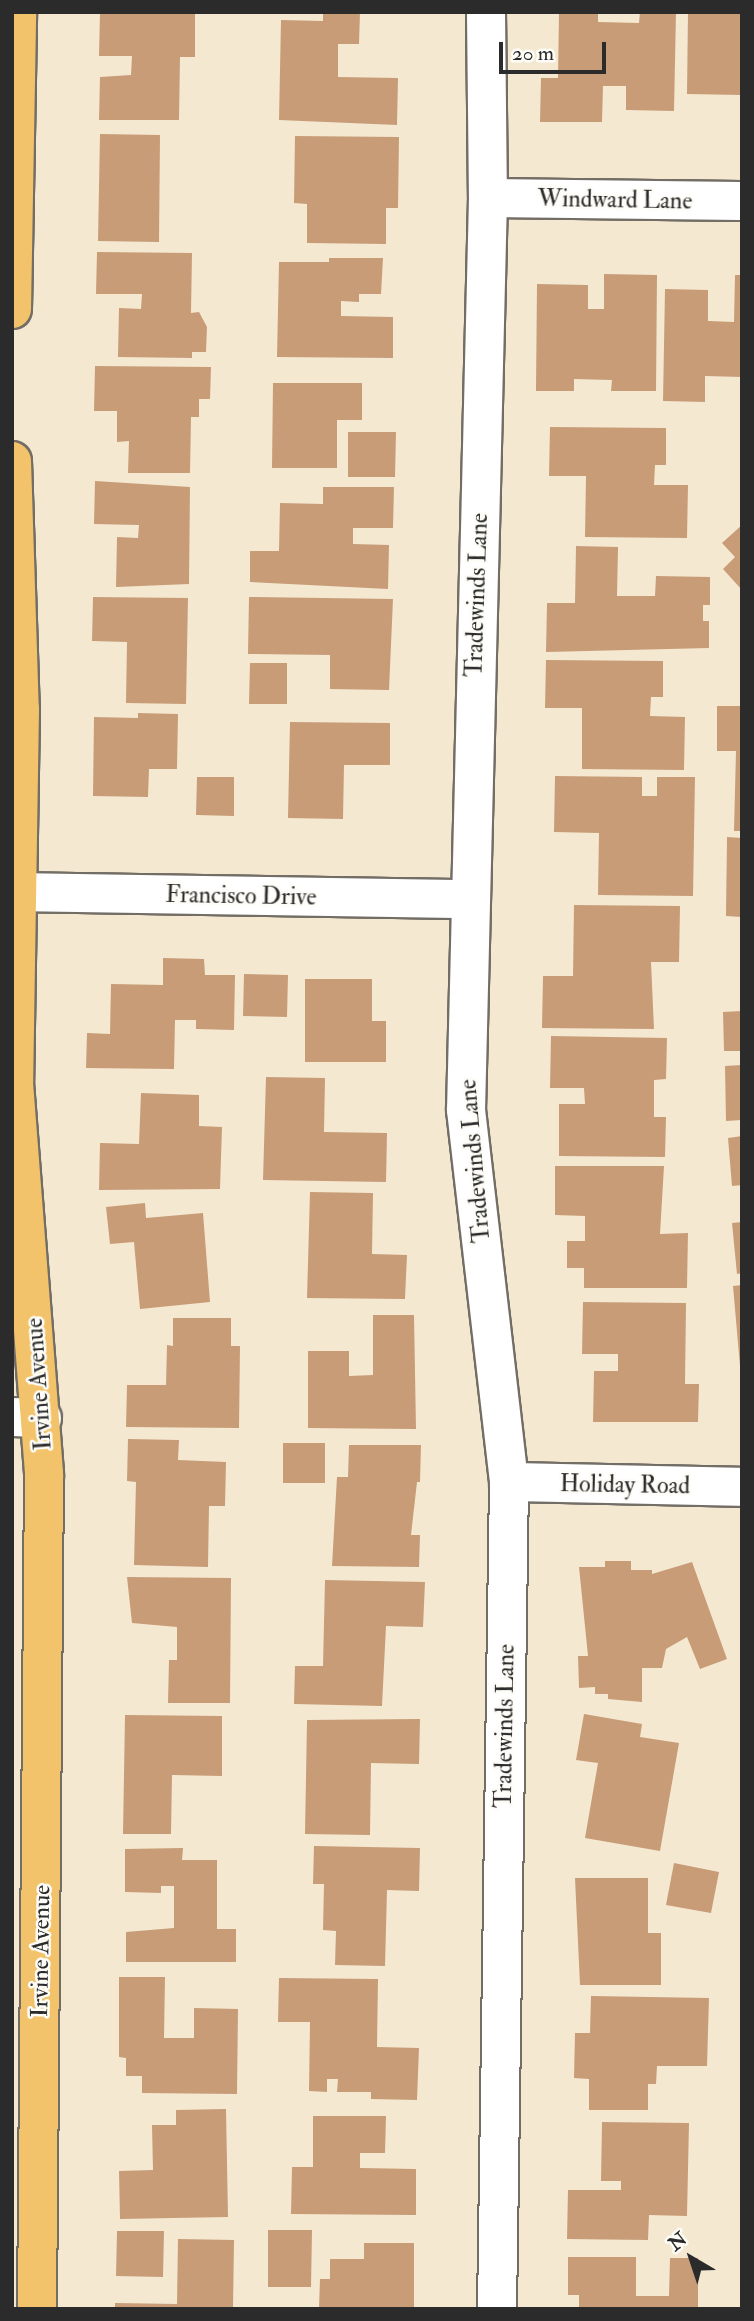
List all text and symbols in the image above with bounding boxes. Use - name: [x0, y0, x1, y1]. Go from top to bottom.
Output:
- scale bar: [502, 28, 609, 72]
- text: 20 m: [512, 40, 554, 67]
- street label: Windward Lane: [537, 184, 693, 216]
- street label: Tradewinds Lane: [460, 512, 494, 678]
- street label: Francisco Drive: [165, 880, 317, 912]
- street label: Tradewinds Lane: [454, 1078, 496, 1244]
- street label: Irvine Avenue: [20, 1317, 58, 1451]
- street label: Holiday Road: [560, 1469, 690, 1501]
- street label: Tradewinds Lane: [489, 1644, 521, 1808]
- street label: Irvine Avenue: [25, 1884, 57, 2018]
- north arrow: [656, 2223, 726, 2293]
- text: N: [664, 2227, 692, 2256]

